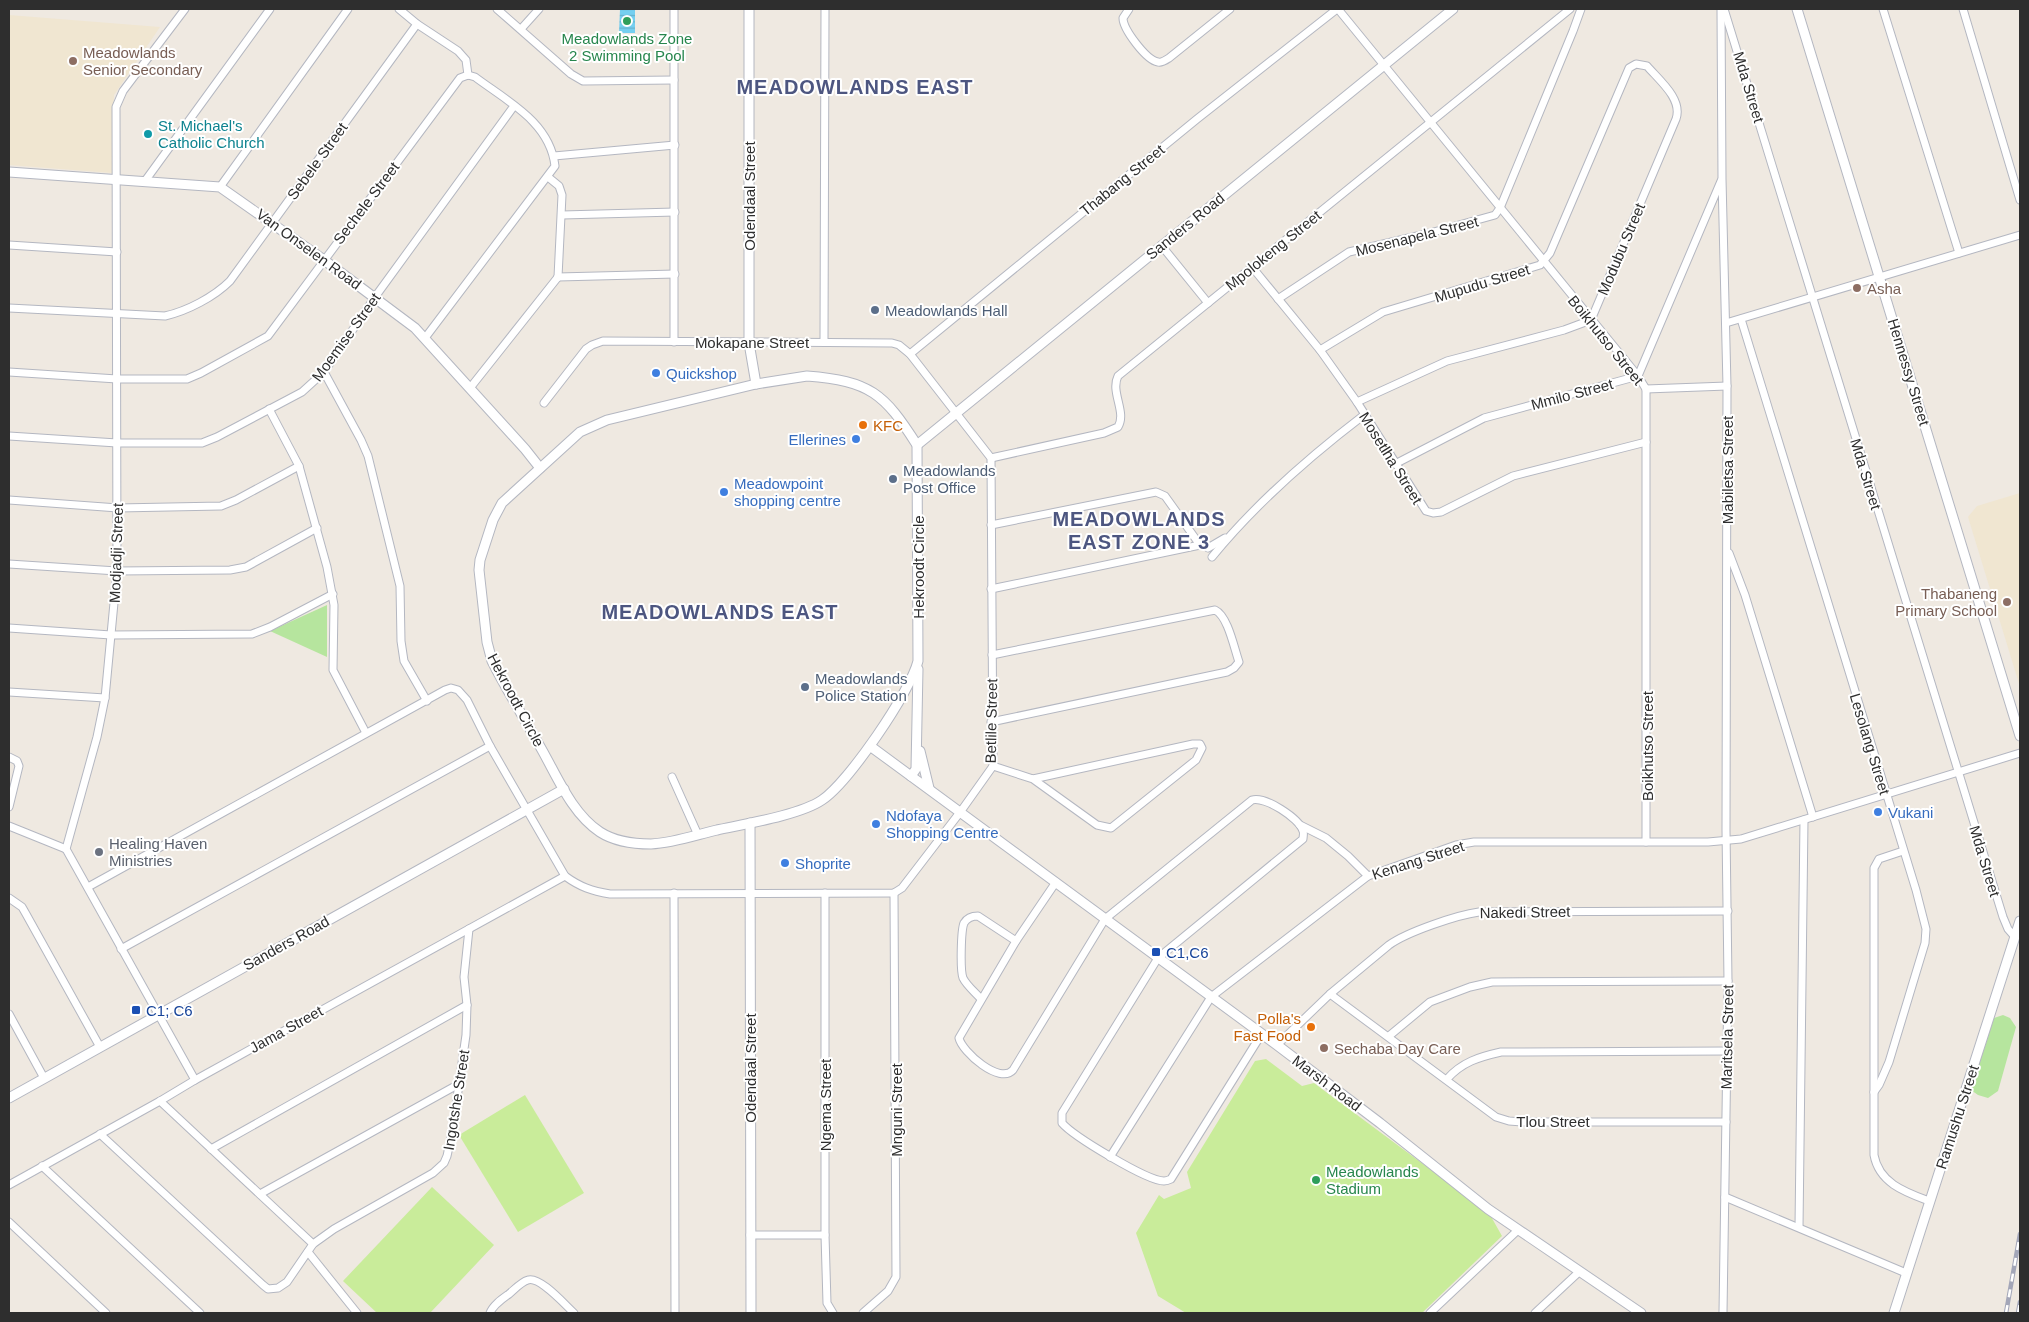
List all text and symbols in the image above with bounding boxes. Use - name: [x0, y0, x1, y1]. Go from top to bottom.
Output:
- marker: Meadowlands Zone 2 Swimming Pool: [621, 15, 633, 27]
- place label: Meadowlands Zone 2 Swimming Pool: [562, 30, 692, 64]
- place label: Meadowlands Senior Secondary: [83, 44, 203, 78]
- street label: Mda Street: [1730, 49, 1768, 125]
- marker: Meadowlands Senior Secondary: [67, 55, 79, 67]
- district label: MEADOWLANDS EAST: [736, 76, 974, 98]
- place label: St. Michael's Catholic Church: [158, 117, 265, 151]
- street label: Sebele Street: [283, 119, 351, 203]
- marker: St. Michael's Catholic Church: [142, 128, 154, 140]
- street label: Thabang Street: [1076, 140, 1168, 219]
- street label: Odendaal Street: [741, 141, 758, 251]
- street label: Sechele Street: [330, 158, 403, 247]
- street label: Sanders Road: [1142, 189, 1228, 263]
- street label: Modubu Street: [1594, 200, 1648, 298]
- street label: Van Onselen Road: [253, 205, 365, 293]
- street label: Mpolokeng Street: [1222, 206, 1325, 294]
- street label: Mosenapela Street: [1354, 212, 1481, 259]
- street label: Mupudu Street: [1432, 260, 1532, 306]
- place label: Asha: [1867, 280, 1902, 297]
- marker: Asha: [1851, 282, 1863, 294]
- street label: Moemise Street: [308, 289, 384, 384]
- street label: Boikhutso Street: [1565, 292, 1648, 389]
- place label: Meadowlands Hall: [885, 302, 1008, 319]
- marker: Meadowlands Hall: [869, 304, 881, 316]
- street label: Hennessy Street: [1885, 316, 1934, 428]
- street label: Mokapane Street: [695, 334, 810, 351]
- place label: Quickshop: [666, 365, 737, 382]
- marker: Quickshop: [650, 367, 662, 379]
- street label: Mmilo Street: [1529, 375, 1616, 413]
- street label: Mosetlha Street: [1356, 409, 1426, 508]
- street label: Mabiletsa Street: [1719, 415, 1736, 524]
- place label: KFC: [873, 417, 903, 434]
- marker: KFC: [857, 419, 869, 431]
- place label: Ellerines: [788, 431, 846, 448]
- marker: Ellerines: [850, 433, 862, 445]
- street label: Mda Street: [1847, 436, 1885, 512]
- place label: Meadowlands Post Office: [903, 462, 996, 496]
- marker: Meadowlands Post Office: [887, 473, 899, 485]
- place label: Meadowpoint shopping centre: [734, 475, 841, 509]
- marker: Meadowpoint shopping centre: [718, 486, 730, 498]
- street label: Modjadji Street: [106, 502, 126, 603]
- district label: MEADOWLANDS EAST ZONE 3: [1052, 508, 1226, 553]
- street label: Hekroodt Circle: [910, 515, 927, 619]
- place label: Thabaneng Primary School: [1895, 585, 1997, 619]
- marker: Thabaneng Primary School: [2001, 596, 2013, 608]
- district label: MEADOWLANDS EAST: [601, 601, 839, 623]
- street label: Hekroodt Circle: [484, 650, 548, 750]
- place label: Meadowlands Police Station: [815, 670, 908, 704]
- street label: Betlile Street: [982, 678, 1000, 764]
- marker: Meadowlands Police Station: [799, 681, 811, 693]
- street label: Boikhutso Street: [1639, 690, 1656, 801]
- street label: Lesolang Street: [1847, 691, 1894, 798]
- place label: Vukani: [1888, 804, 1933, 821]
- marker: Vukani: [1872, 806, 1884, 818]
- place label: Ndofaya Shopping Centre: [886, 807, 999, 841]
- marker: Ndofaya Shopping Centre: [870, 818, 882, 830]
- street label: Mda Street: [1966, 823, 2004, 899]
- place label: Healing Haven Ministries: [109, 835, 207, 869]
- street label: Kenang Street: [1370, 837, 1467, 883]
- marker: Healing Haven Ministries: [93, 846, 105, 858]
- place label: Shoprite: [795, 855, 851, 872]
- marker: Shoprite: [779, 857, 791, 869]
- street label: Nakedi Street: [1479, 903, 1571, 921]
- street label: Sanders Road: [240, 912, 332, 974]
- place label: C1,C6: [1166, 944, 1209, 961]
- marker: C1,C6: [1150, 946, 1162, 958]
- street label: Maritsela Street: [1718, 984, 1736, 1090]
- place label: C1; C6: [146, 1002, 193, 1019]
- street label: Jama Street: [247, 1002, 326, 1056]
- marker: C1; C6: [130, 1004, 142, 1016]
- place label: Polla's Fast Food: [1233, 1010, 1301, 1044]
- street label: Odendaal Street: [742, 1013, 759, 1123]
- marker: Polla's Fast Food: [1305, 1021, 1317, 1033]
- place label: Sechaba Day Care: [1334, 1040, 1461, 1057]
- marker: Sechaba Day Care: [1318, 1042, 1330, 1054]
- street label: Ingotshe Street: [440, 1048, 472, 1152]
- street label: Marsh Road: [1289, 1052, 1365, 1114]
- street label: Ngema Street: [817, 1058, 834, 1151]
- street label: Mnguni Street: [888, 1062, 905, 1157]
- street label: Ramushu Street: [1932, 1062, 1982, 1171]
- street label: Tlou Street: [1516, 1113, 1591, 1130]
- place label: Meadowlands Stadium: [1326, 1163, 1419, 1197]
- marker: Meadowlands Stadium: [1310, 1174, 1322, 1186]

